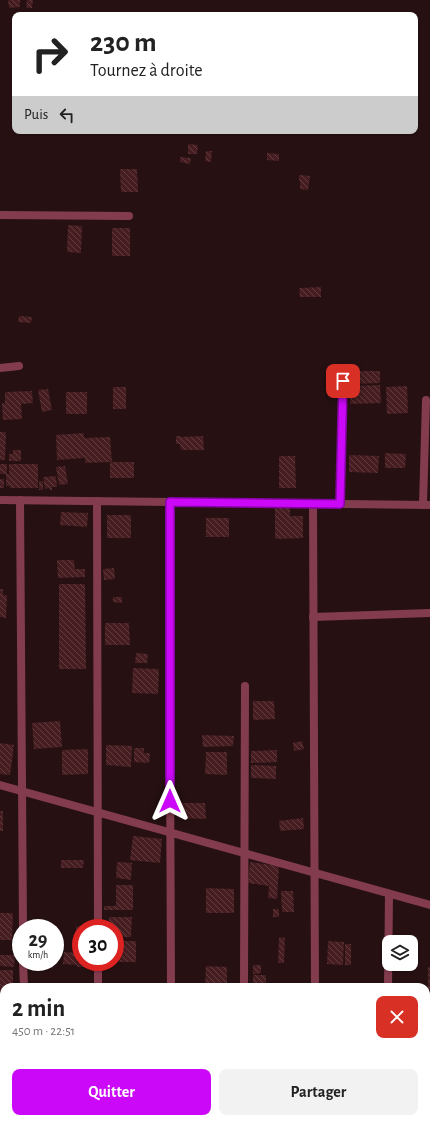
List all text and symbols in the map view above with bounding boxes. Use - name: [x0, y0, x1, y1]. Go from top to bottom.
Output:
- icon: right: [24, 28, 76, 80]
- text: 230 m: [90, 29, 157, 57]
- text: Tournez à droite: [90, 62, 203, 80]
- icon: left: [56, 104, 78, 126]
- text: Puis: [24, 107, 48, 122]
- pin: [326, 364, 360, 398]
- icon: arrive: [332, 370, 354, 392]
- position arrow: [149, 780, 191, 822]
- speed limit sign: 30: [72, 919, 124, 971]
- text: 29: [28, 930, 48, 950]
- map controls: [382, 935, 418, 971]
- button: layers: [382, 935, 418, 971]
- text: km/h: [28, 950, 48, 960]
- button: close: [376, 996, 418, 1038]
- text: 2 min: [12, 997, 65, 1021]
- text: 450 m · 22:51: [12, 1025, 75, 1038]
- button: Quitter: [12, 1069, 211, 1115]
- button: Partager: [219, 1069, 418, 1115]

